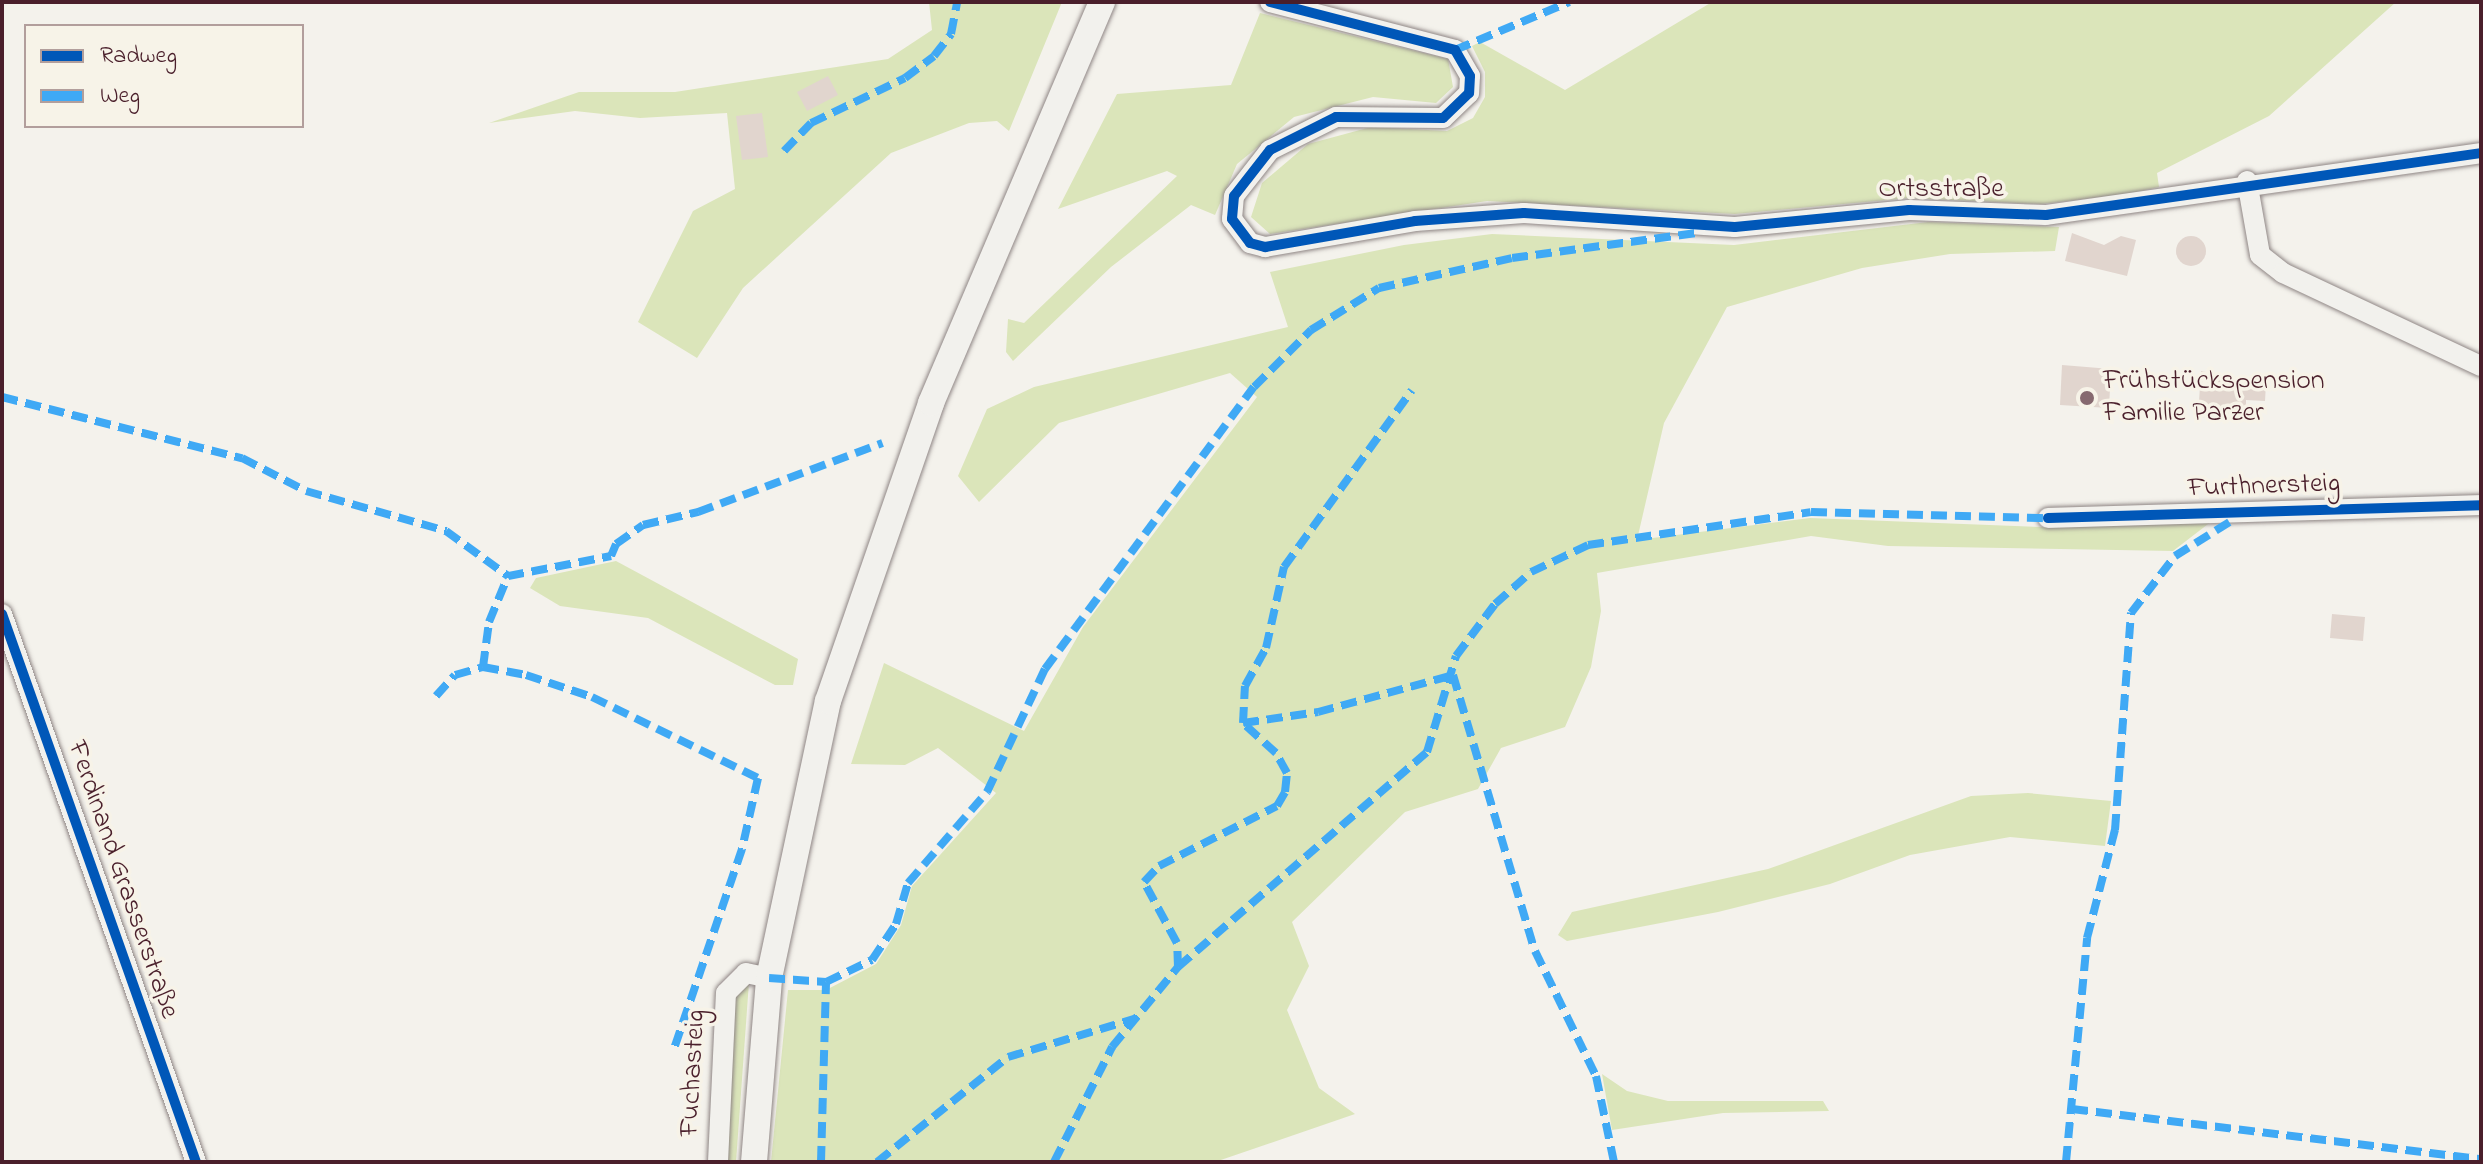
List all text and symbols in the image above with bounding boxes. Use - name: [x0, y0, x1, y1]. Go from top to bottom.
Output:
- legend: [24, 24, 304, 128]
- text: Radweg: [100, 39, 177, 74]
- text: Weg: [100, 79, 140, 114]
- street label: Ortsstraße: [1878, 173, 2004, 207]
- place label: Frühstückspension Familie Parzer: [2103, 365, 2325, 431]
- marker: Frühstückspension Familie Parzer: [2078, 389, 2096, 407]
- street label: Furthnersteig: [2187, 468, 2341, 506]
- street label: Ferdinand Grasserstraße: [59, 737, 185, 1023]
- street label: Fuchasteig: [674, 1009, 714, 1137]

